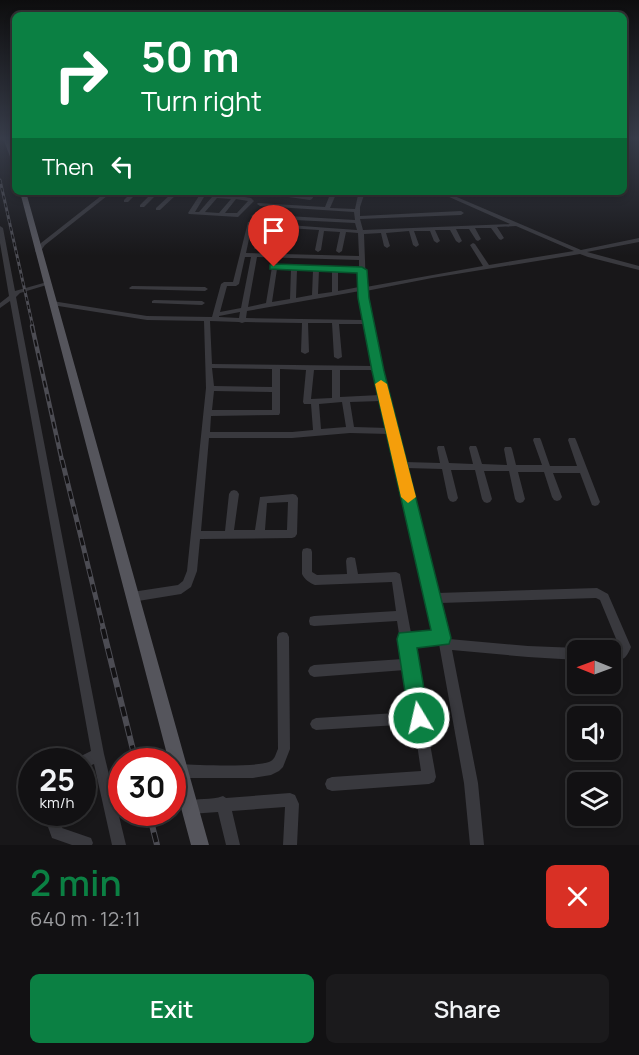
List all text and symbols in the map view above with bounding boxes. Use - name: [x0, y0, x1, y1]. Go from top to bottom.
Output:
- text: 50 m: [141, 27, 239, 85]
- icon: right: [42, 36, 120, 114]
- text: Turn right: [141, 82, 262, 119]
- icon: left: [106, 150, 139, 183]
- text: Then: [42, 152, 94, 182]
- pin: [248, 205, 299, 267]
- icon: arrive: [257, 214, 290, 247]
- north arrow: [567, 640, 621, 694]
- map controls: [567, 640, 621, 826]
- position arrow: [387, 686, 451, 750]
- button: sound: [567, 706, 621, 760]
- speed limit sign: 30: [108, 748, 186, 826]
- text: 25: [39, 759, 75, 800]
- button: layers: [567, 772, 621, 826]
- text: km/h: [40, 792, 74, 813]
- text: 2 min: [30, 858, 122, 907]
- button: close: [546, 865, 609, 928]
- text: 640 m · 12:11: [30, 905, 141, 932]
- button: Exit: [30, 974, 314, 1043]
- button: Share: [326, 974, 609, 1043]

